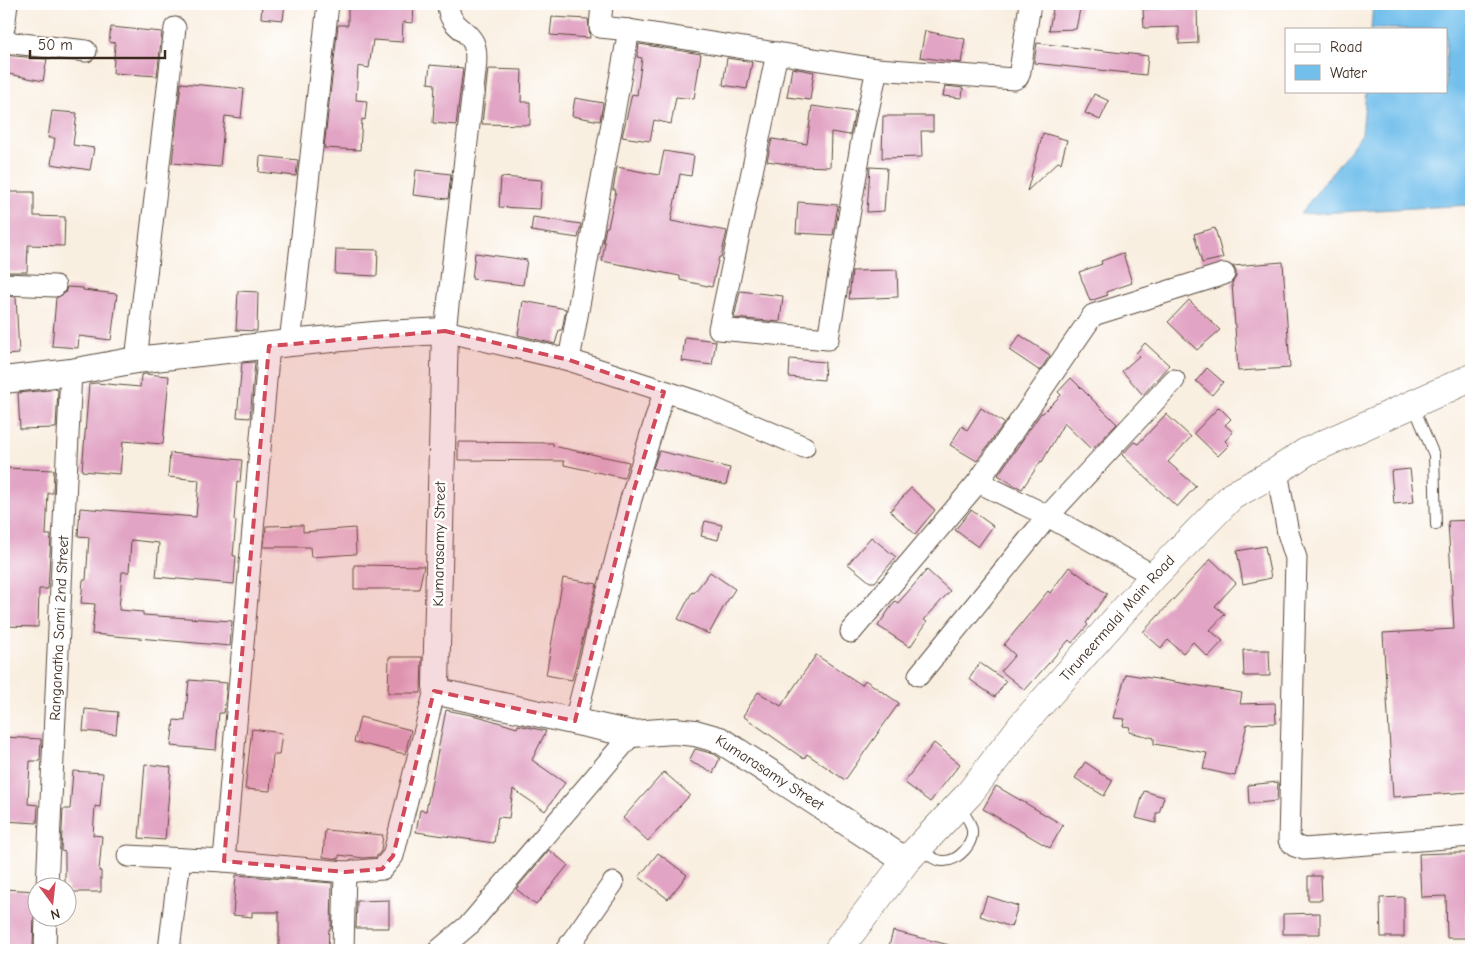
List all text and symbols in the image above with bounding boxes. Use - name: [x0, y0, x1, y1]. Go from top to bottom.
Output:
- scale bar: [30, 28, 165, 60]
- legend: [1285, 28, 1448, 92]
- text: 50 m: [38, 36, 73, 54]
- text: Road: [1330, 38, 1362, 56]
- text: Water: [1330, 64, 1367, 82]
- street label: Kumarasamy Street: [429, 481, 449, 607]
- street label: Ranganatha Sami 2nd Street: [46, 535, 72, 721]
- street label: Tiruneermalai Main Road: [1056, 551, 1178, 685]
- street label: Kumarasamy Street: [712, 731, 828, 814]
- north arrow: [28, 876, 78, 926]
- text: N: [49, 905, 62, 923]

